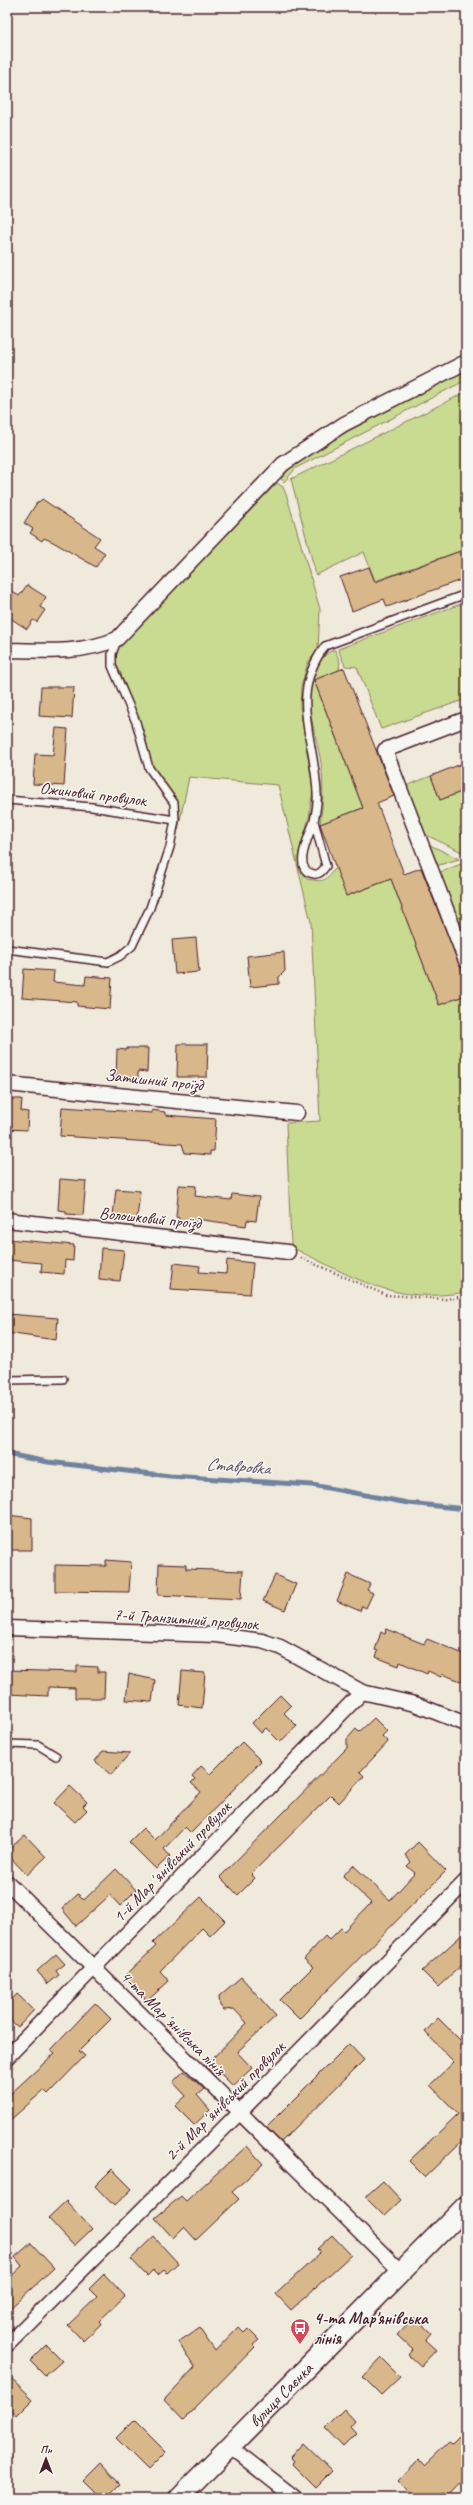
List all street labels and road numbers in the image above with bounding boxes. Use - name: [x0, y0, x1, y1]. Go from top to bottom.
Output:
- street label: Ожиновий провулок: [39, 777, 149, 811]
- street label: Затишний проїзд: [104, 1064, 206, 1097]
- street label: Волошковий проїзд: [98, 1202, 203, 1235]
- street label: 7-й Транзитний провулок: [113, 1603, 261, 1635]
- street label: 1-й Марʼянівський провулок: [109, 1795, 237, 1927]
- street label: 4-та Марʼянівська лінія: [116, 1966, 231, 2081]
- street label: 2-й Марʼянівський провулок: [161, 2035, 291, 2165]
- street label: вулиця Саєнка: [244, 2357, 318, 2431]

